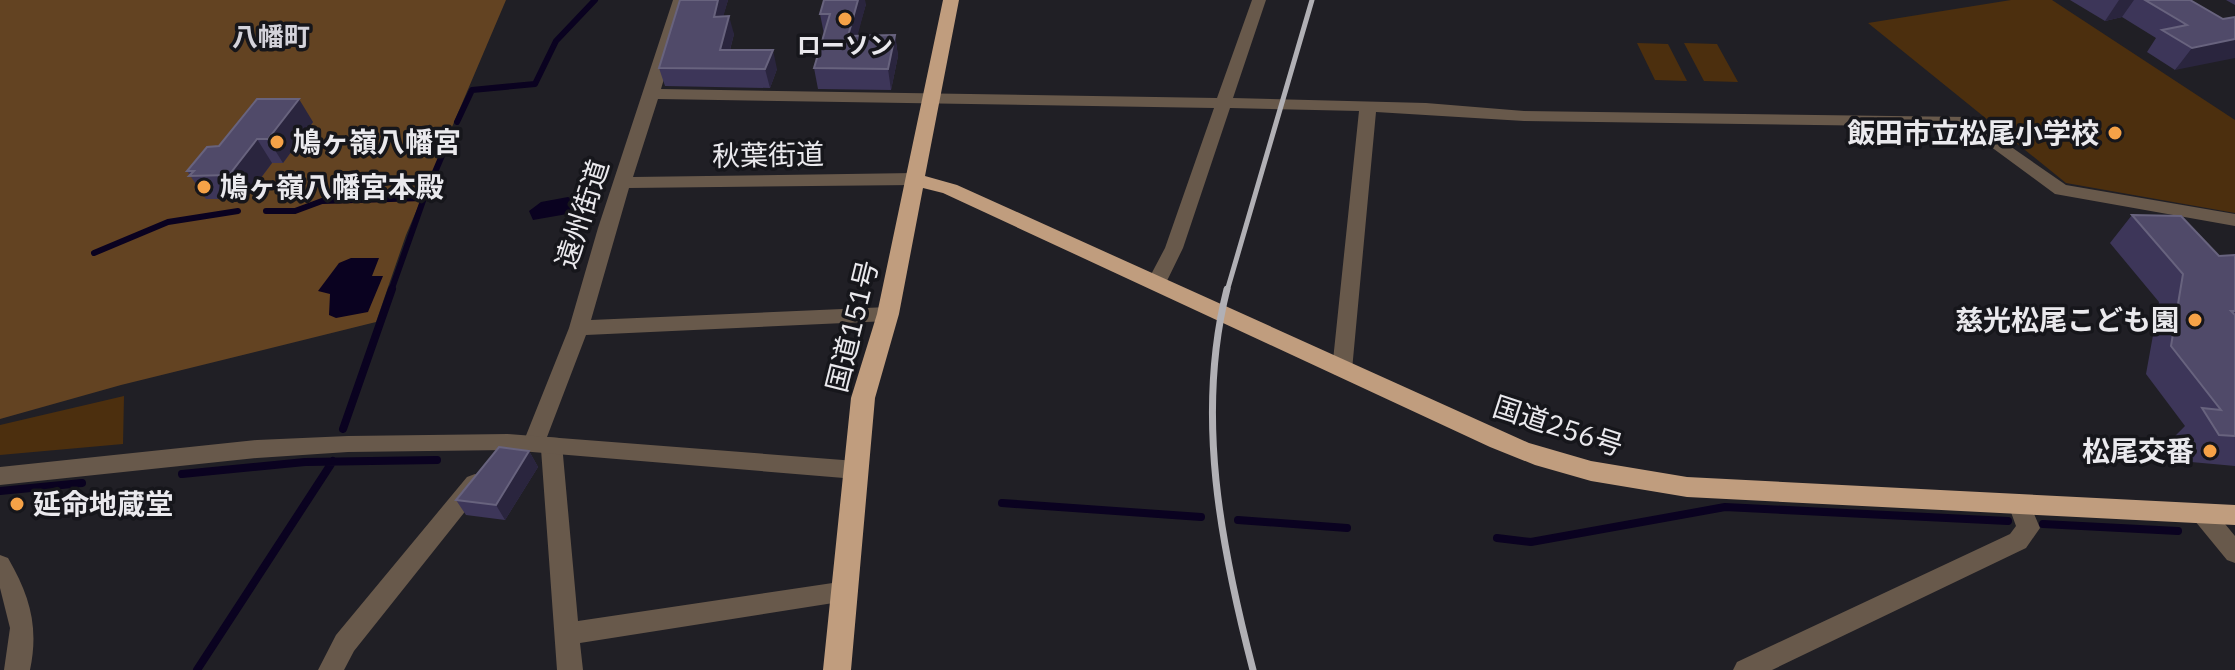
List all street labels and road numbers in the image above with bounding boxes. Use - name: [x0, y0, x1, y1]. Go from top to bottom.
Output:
- street label: 秋葉街道: [712, 135, 824, 174]
- street label: 遠州街道: [547, 155, 616, 273]
- street label: 国道151号: [817, 256, 886, 396]
- street label: 国道256号: [1489, 387, 1628, 464]

